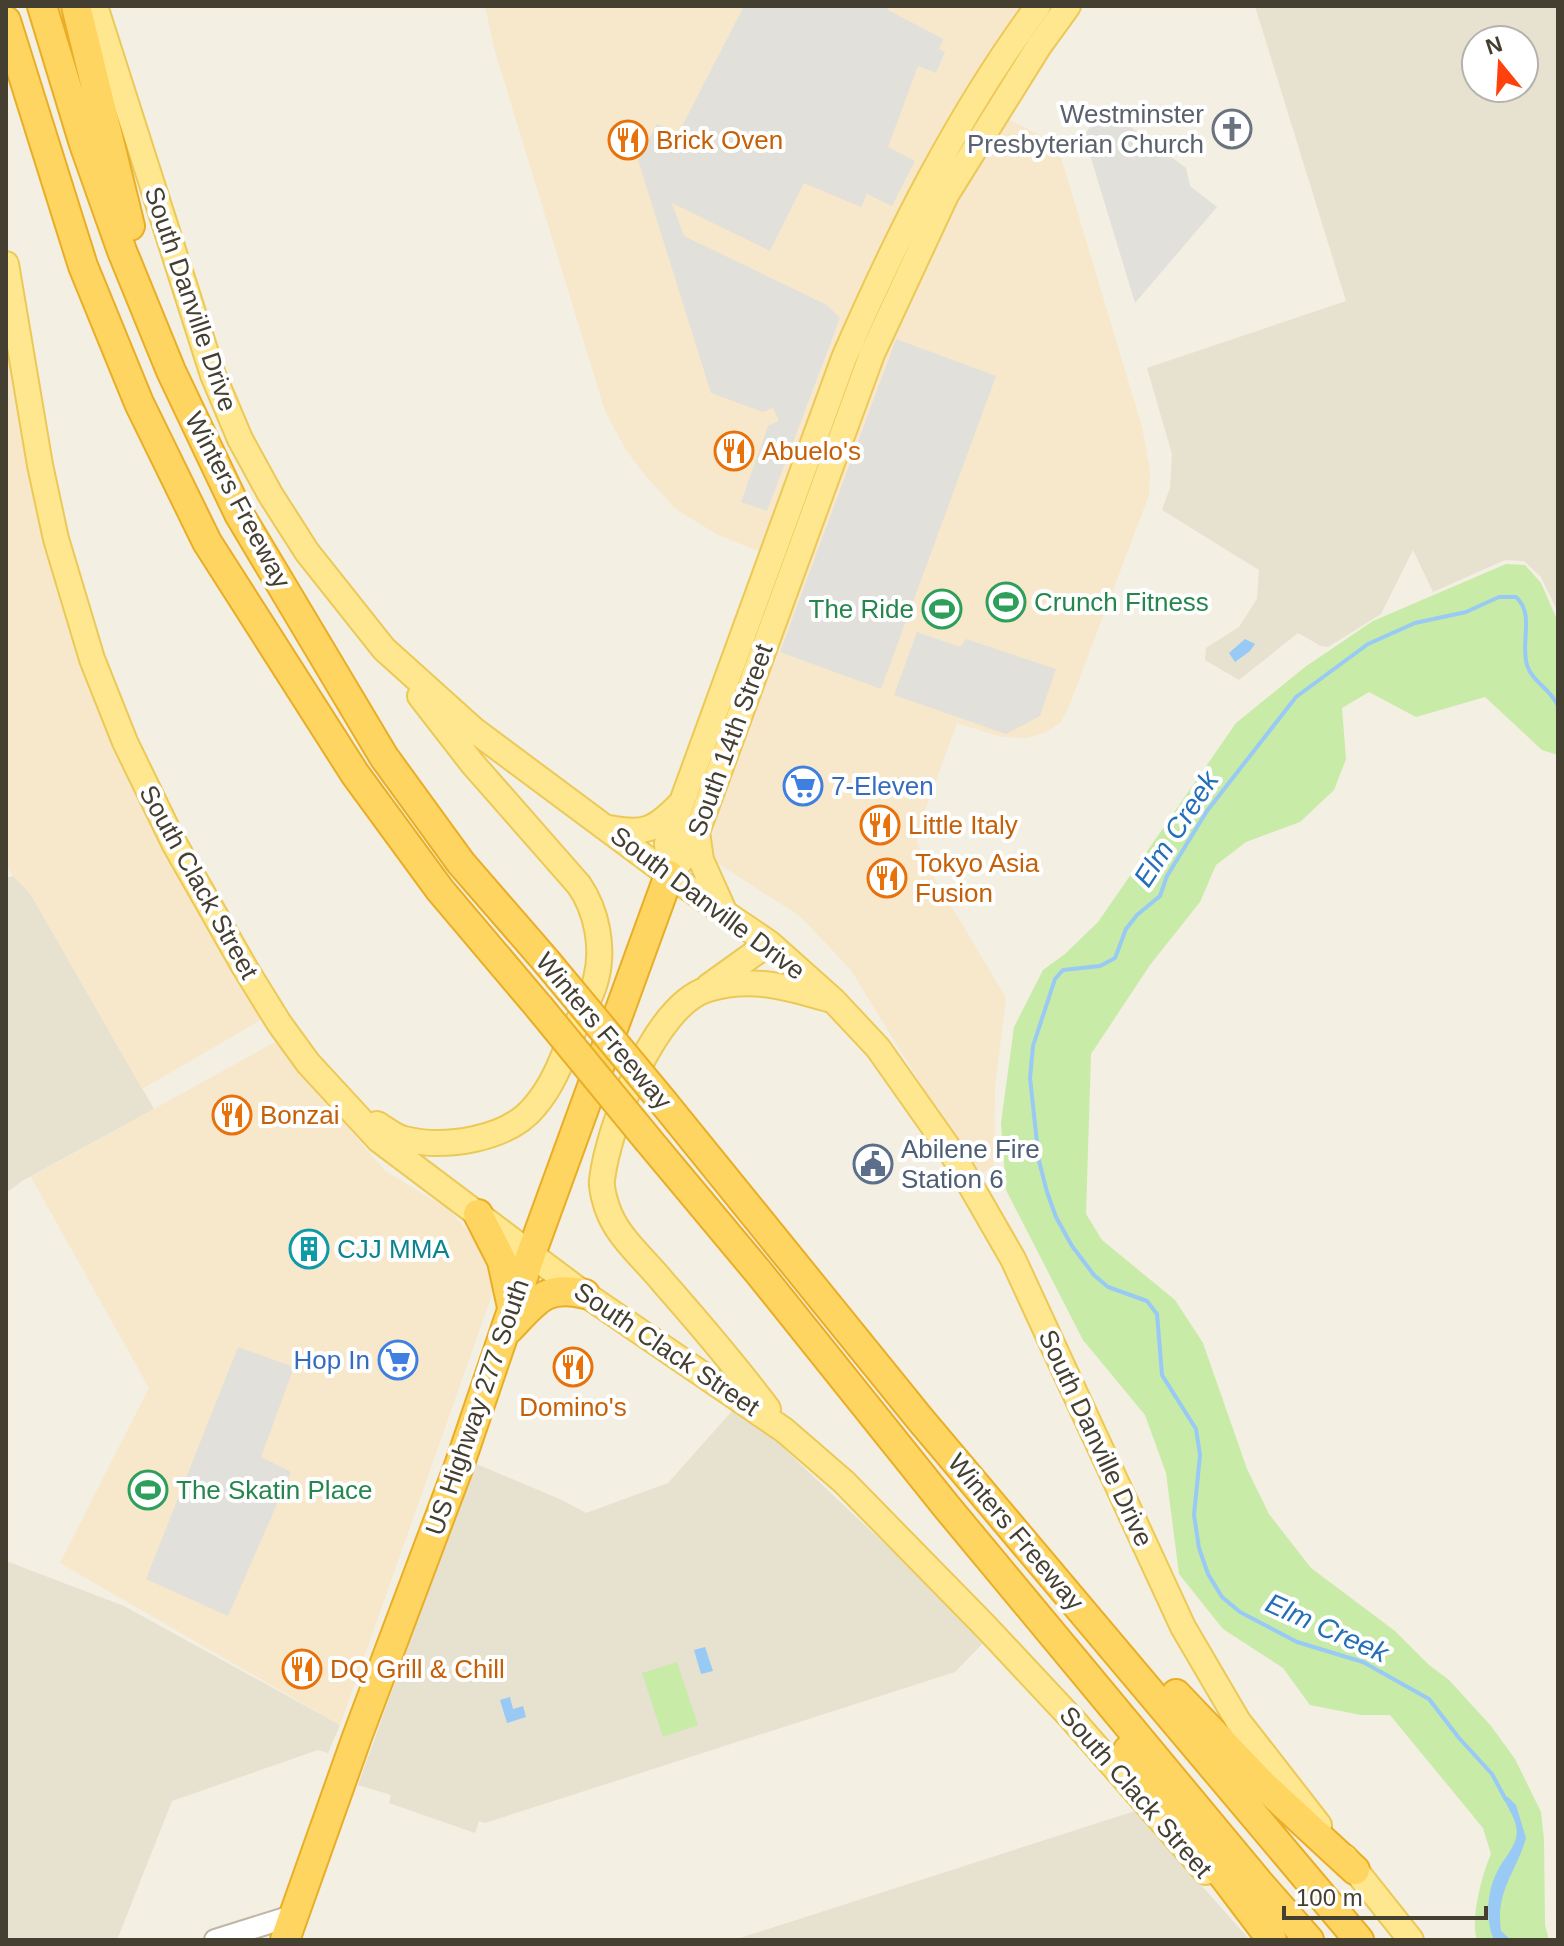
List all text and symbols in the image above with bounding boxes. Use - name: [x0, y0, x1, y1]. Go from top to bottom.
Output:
- north arrow: [1460, 24, 1540, 104]
- text: N: [1483, 31, 1505, 60]
- place label: Westminster Presbyterian Church: [967, 99, 1204, 159]
- church icon: Westminster Presbyterian Church: [1211, 108, 1253, 150]
- restaurant icon: Brick Oven: [607, 119, 649, 161]
- place label: Brick Oven: [656, 125, 783, 155]
- street label: South Danville Drive: [138, 183, 244, 415]
- street label: Winters Freeway: [179, 407, 297, 593]
- restaurant icon: Abuelo's: [713, 430, 755, 472]
- place label: Abuelo's: [762, 436, 861, 466]
- sports icon: Crunch Fitness: [985, 581, 1027, 623]
- place label: Crunch Fitness: [1034, 587, 1209, 617]
- sports icon: The Ride: [921, 588, 963, 630]
- place label: The Ride: [809, 594, 914, 624]
- street label: South 14th Street: [681, 639, 779, 840]
- water label: Elm Creek: [1127, 764, 1226, 892]
- supermarket icon: 7-Eleven: [782, 765, 824, 807]
- place label: 7-Eleven: [831, 771, 934, 801]
- street label: South Clack Street: [133, 780, 265, 985]
- restaurant icon: Little Italy: [859, 804, 901, 846]
- place label: Little Italy: [908, 810, 1018, 840]
- street label: South Danville Drive: [605, 820, 811, 986]
- place label: Tokyo Asia Fusion: [915, 848, 1040, 908]
- restaurant icon: Tokyo Asia Fusion: [866, 857, 908, 899]
- street label: Winters Freeway: [530, 947, 678, 1115]
- restaurant icon: Bonzai: [211, 1094, 253, 1136]
- place label: Bonzai: [260, 1100, 340, 1130]
- place label: Abilene Fire Station 6: [901, 1134, 1040, 1194]
- public building icon: Abilene Fire Station 6: [852, 1143, 894, 1185]
- building icon: CJJ MMA: [288, 1228, 330, 1270]
- place label: CJJ MMA: [337, 1234, 450, 1264]
- street label: US Highway 277 South: [419, 1275, 535, 1539]
- street label: South Clack Street: [569, 1276, 766, 1422]
- street label: South Danville Drive: [1033, 1325, 1159, 1551]
- supermarket icon: Hop In: [377, 1339, 419, 1381]
- place label: Hop In: [293, 1345, 370, 1375]
- restaurant icon: Domino's: [552, 1346, 594, 1388]
- place label: Domino's: [519, 1392, 627, 1422]
- street label: Winters Freeway: [942, 1448, 1090, 1616]
- sports icon: The Skatin Place: [127, 1469, 169, 1511]
- place label: The Skatin Place: [176, 1475, 373, 1505]
- water label: Elm Creek: [1261, 1587, 1395, 1670]
- restaurant icon: DQ Grill & Chill: [281, 1648, 323, 1690]
- place label: DQ Grill & Chill: [330, 1654, 505, 1684]
- street label: South Clack Street: [1054, 1700, 1219, 1884]
- scale bar: [1284, 1870, 1486, 1920]
- text: 100 m: [1296, 1884, 1363, 1911]

